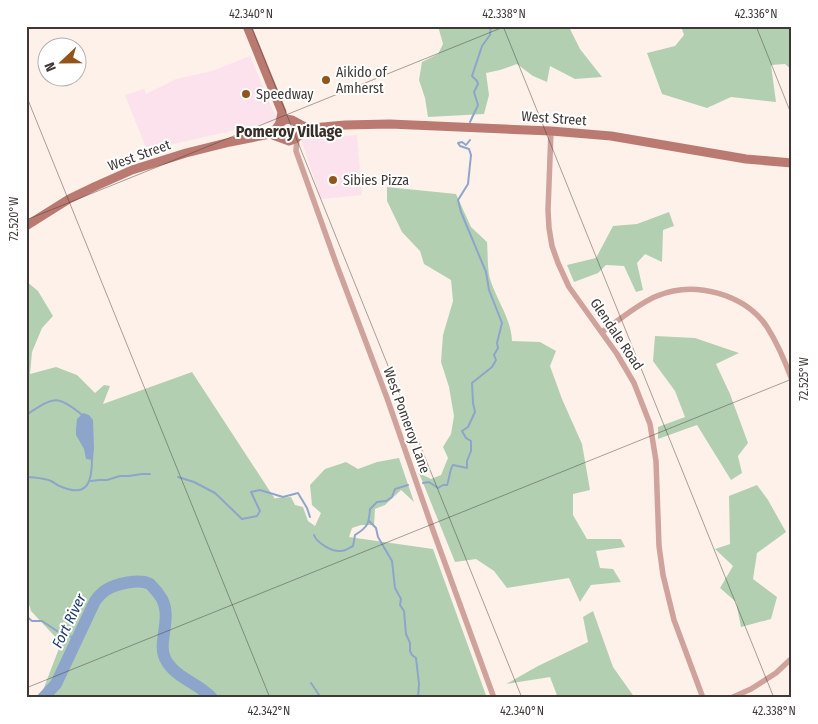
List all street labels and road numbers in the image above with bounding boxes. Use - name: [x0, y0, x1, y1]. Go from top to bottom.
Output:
- street label: West Street: [521, 108, 588, 129]
- street label: West Street: [105, 136, 173, 175]
- street label: Glendale Road: [586, 295, 647, 373]
- street label: West Pomeroy Lane: [379, 365, 434, 476]

